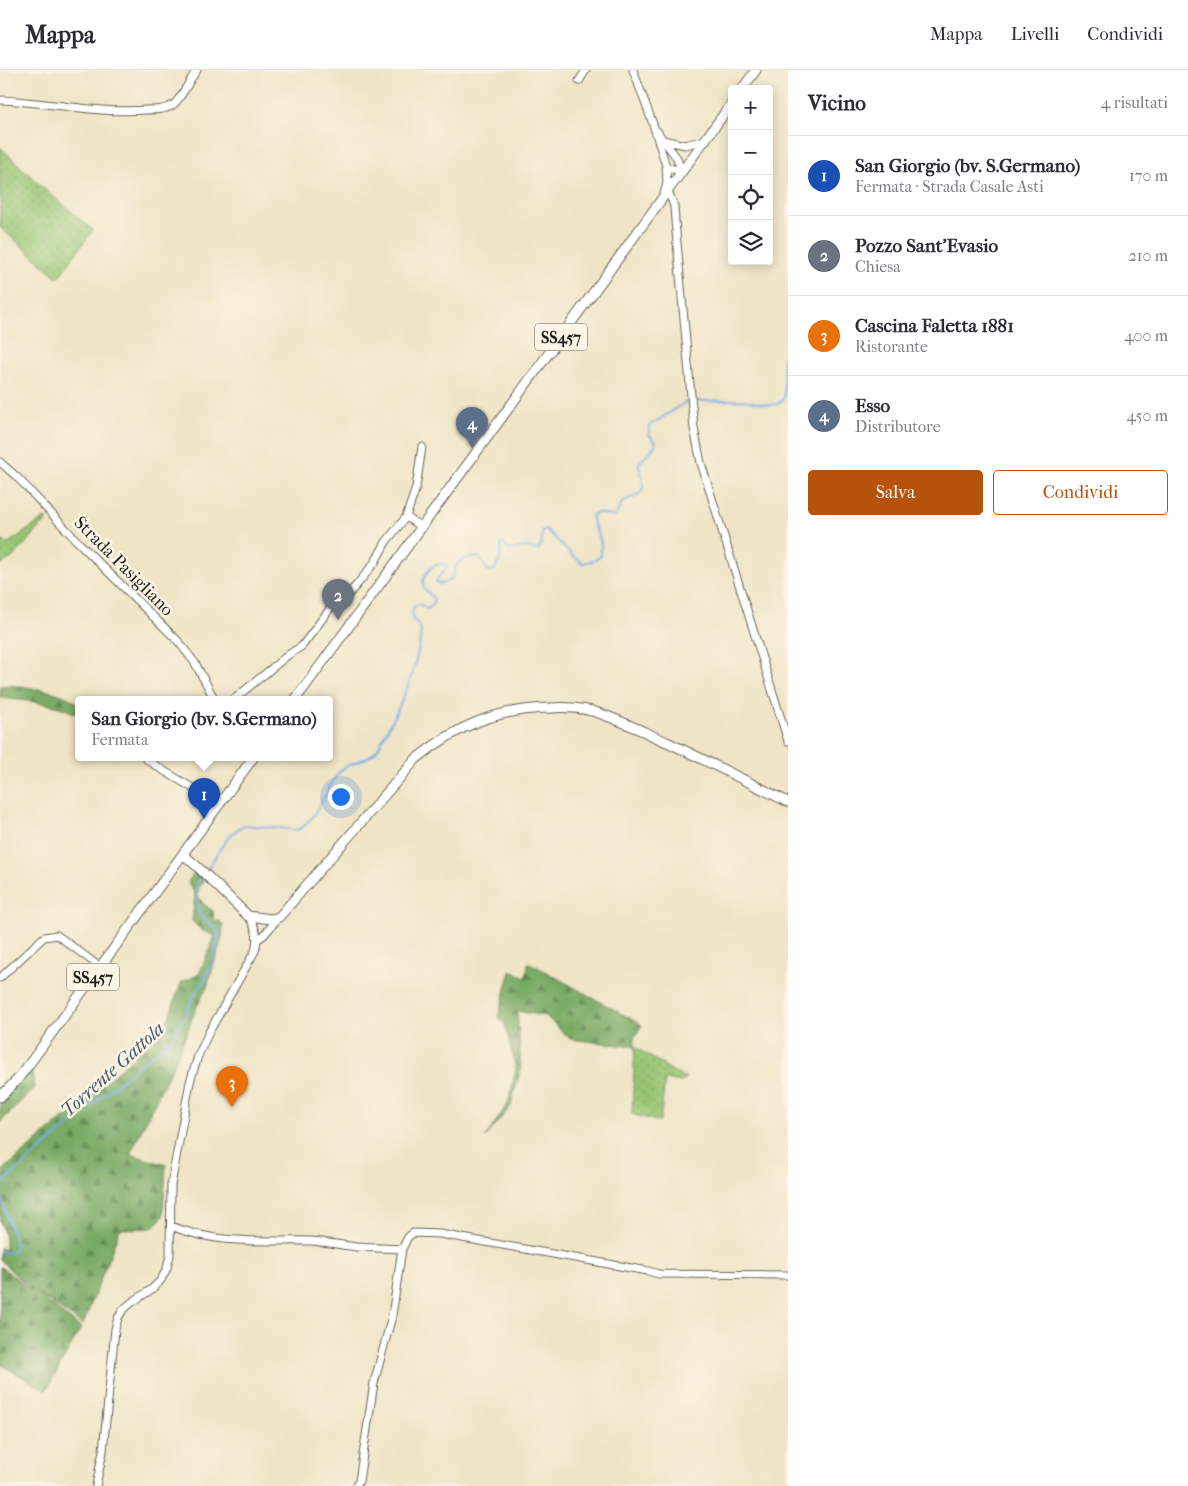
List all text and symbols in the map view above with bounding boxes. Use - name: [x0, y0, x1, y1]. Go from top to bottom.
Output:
- text: Mappa: [25, 21, 95, 49]
- text: Mappa: [930, 24, 983, 45]
- text: Livelli: [1011, 24, 1059, 45]
- text: Condividi: [1087, 24, 1163, 45]
- map controls: [728, 85, 773, 265]
- button: +: [728, 85, 773, 130]
- text: Vicino: [808, 91, 866, 115]
- text: 4 risultati: [1101, 93, 1168, 112]
- button: −: [728, 130, 773, 175]
- text: San Giorgio (bv. S.Germano): [855, 155, 1080, 177]
- text: 1: [821, 166, 827, 185]
- text: 170 m: [1129, 166, 1168, 185]
- button: locate: [728, 175, 773, 220]
- text: Fermata · Strada Casale Asti: [855, 177, 1044, 196]
- button: layers: [728, 220, 773, 265]
- text: Pozzo Sant'Evasio: [855, 235, 998, 257]
- text: 2: [820, 246, 828, 265]
- text: 210 m: [1129, 246, 1168, 265]
- text: Chiesa: [855, 257, 901, 276]
- text: Cascina Faletta 1881: [855, 315, 1014, 337]
- road number: SS457: [535, 323, 587, 350]
- text: 3: [821, 326, 827, 345]
- text: 400 m: [1124, 326, 1168, 345]
- text: Ristorante: [855, 337, 928, 356]
- text: Esso: [855, 395, 890, 417]
- text: 4: [819, 406, 829, 425]
- text: 450 m: [1127, 406, 1168, 425]
- pin: 4: [456, 407, 488, 448]
- text: Distributore: [855, 417, 941, 436]
- button: Salva: [808, 470, 983, 515]
- button: Condividi: [993, 470, 1168, 515]
- street label: Strada Pasigliano: [69, 512, 178, 621]
- pin: 2: [322, 579, 354, 620]
- popup: [75, 696, 333, 761]
- text: San Giorgio (bv. S.Germano): [91, 708, 317, 730]
- text: Fermata: [91, 730, 148, 749]
- pin: 1: [188, 778, 220, 819]
- your location: [328, 784, 354, 810]
- road number: SS457: [67, 964, 119, 990]
- water label: Torrente Gattola: [57, 1018, 169, 1122]
- pin: 3: [216, 1066, 248, 1107]

